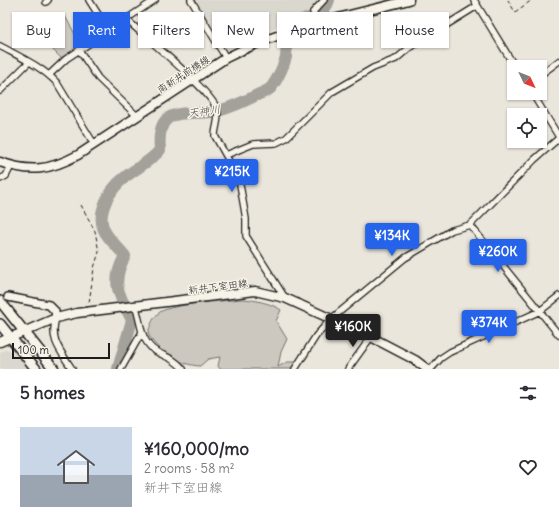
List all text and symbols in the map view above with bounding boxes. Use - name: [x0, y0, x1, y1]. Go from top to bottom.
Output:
- chip: Buy: [12, 12, 65, 48]
- chip: Rent: [73, 12, 130, 48]
- chip: Filters: [138, 12, 204, 48]
- chip: New: [212, 12, 269, 48]
- chip: Apartment: [277, 12, 373, 48]
- chip: House: [381, 12, 449, 48]
- street label: 南新井前橋線: [155, 53, 212, 96]
- north arrow: [507, 60, 547, 100]
- map controls: [507, 60, 547, 148]
- water label: 天神川: [187, 102, 221, 120]
- button: locate: [507, 108, 547, 148]
- pin: ¥215K: [204, 159, 260, 193]
- text: ¥215K: [214, 163, 250, 180]
- pin: ¥134K: [364, 223, 420, 257]
- text: ¥134K: [374, 227, 410, 244]
- pin: ¥260K: [470, 239, 526, 273]
- text: ¥260K: [479, 243, 517, 260]
- street label: 新井下室田線: [187, 276, 249, 297]
- pin: ¥374K: [461, 310, 517, 344]
- pin: ¥160K: [325, 314, 381, 348]
- text: ¥374K: [471, 314, 507, 331]
- text: ¥160K: [335, 318, 371, 335]
- scale bar: [12, 341, 110, 360]
- text: 100 m: [18, 343, 49, 357]
- text: 5 homes: [20, 382, 85, 404]
- icon: filters: [517, 382, 539, 404]
- text: ¥160,000/mo: [144, 438, 249, 460]
- icon: home: [52, 443, 100, 491]
- icon: heart: [517, 456, 539, 478]
- text: 2 rooms · 58 m²: [144, 460, 235, 477]
- text: 新井下室田線: [144, 479, 222, 496]

